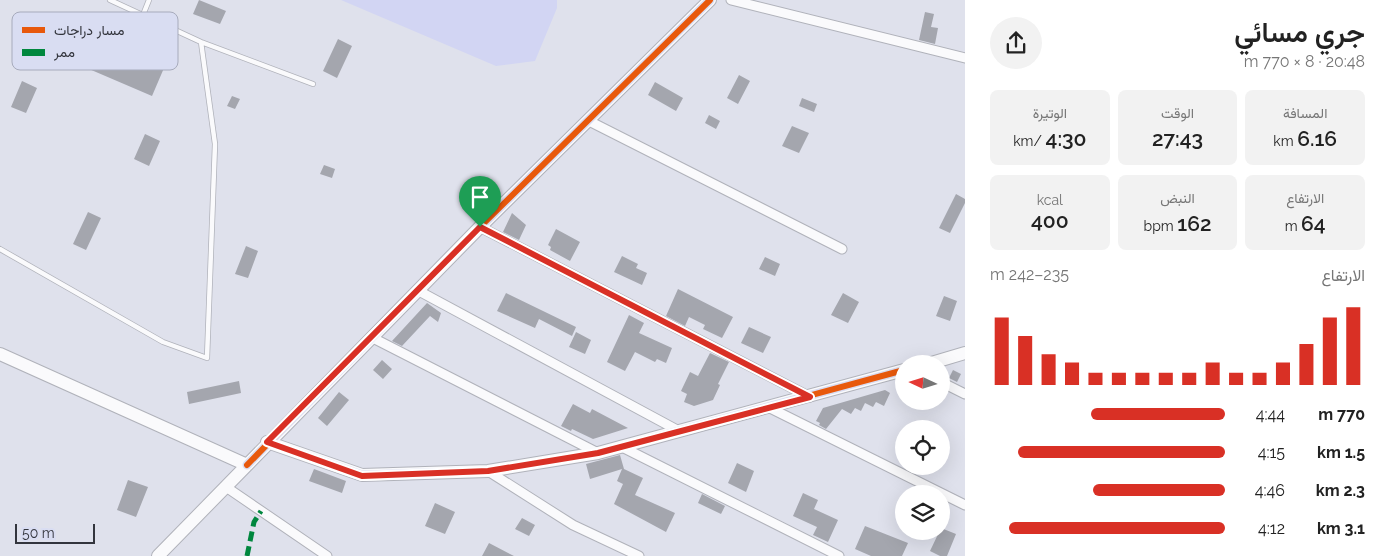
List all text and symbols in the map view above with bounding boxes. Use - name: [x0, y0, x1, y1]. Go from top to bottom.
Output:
- legend: [12, 12, 178, 70]
- text: جري مسائي: [1234, 16, 1365, 49]
- button: share: [990, 17, 1042, 69]
- text: مسار دراجات: [54, 22, 124, 39]
- text: ممر: [53, 44, 75, 61]
- text: 20:48 · 8 × 770 m: [1244, 52, 1365, 71]
- text: الوتيرة: [1033, 105, 1067, 121]
- text: الوقت: [1161, 105, 1194, 121]
- text: المسافة: [1283, 105, 1327, 121]
- text: 4:30: [1046, 126, 1086, 151]
- text: 27:43: [1152, 126, 1203, 151]
- text: 6.16: [1297, 126, 1337, 151]
- text: /km: [1013, 133, 1046, 149]
- text: km: [1273, 133, 1297, 149]
- pin: [459, 176, 501, 227]
- icon: arrive: [466, 183, 494, 211]
- text: النبض: [1160, 190, 1195, 206]
- text: الارتفاع: [1286, 190, 1324, 206]
- text: kcal: [1037, 192, 1063, 208]
- text: 400: [1031, 208, 1069, 233]
- text: 162: [1177, 211, 1211, 236]
- text: 64: [1301, 211, 1326, 236]
- text: bpm: [1144, 218, 1177, 234]
- text: m: [1285, 218, 1301, 234]
- text: 235–242 m: [990, 265, 1069, 284]
- text: الارتفاع: [1322, 266, 1365, 285]
- north arrow: [895, 355, 950, 410]
- map controls: [895, 355, 950, 540]
- text: 4:44: [1256, 405, 1285, 424]
- text: 770 m: [1318, 405, 1365, 424]
- button: locate: [895, 420, 950, 475]
- text: 4:15: [1258, 443, 1285, 462]
- text: 1.5 km: [1317, 443, 1365, 462]
- text: 4:46: [1255, 481, 1285, 500]
- text: 2.3 km: [1316, 481, 1365, 500]
- button: layers: [895, 485, 950, 540]
- text: 4:12: [1258, 519, 1285, 538]
- text: 3.1 km: [1317, 519, 1365, 538]
- scale bar: [15, 521, 95, 544]
- text: 50 m: [22, 525, 55, 541]

